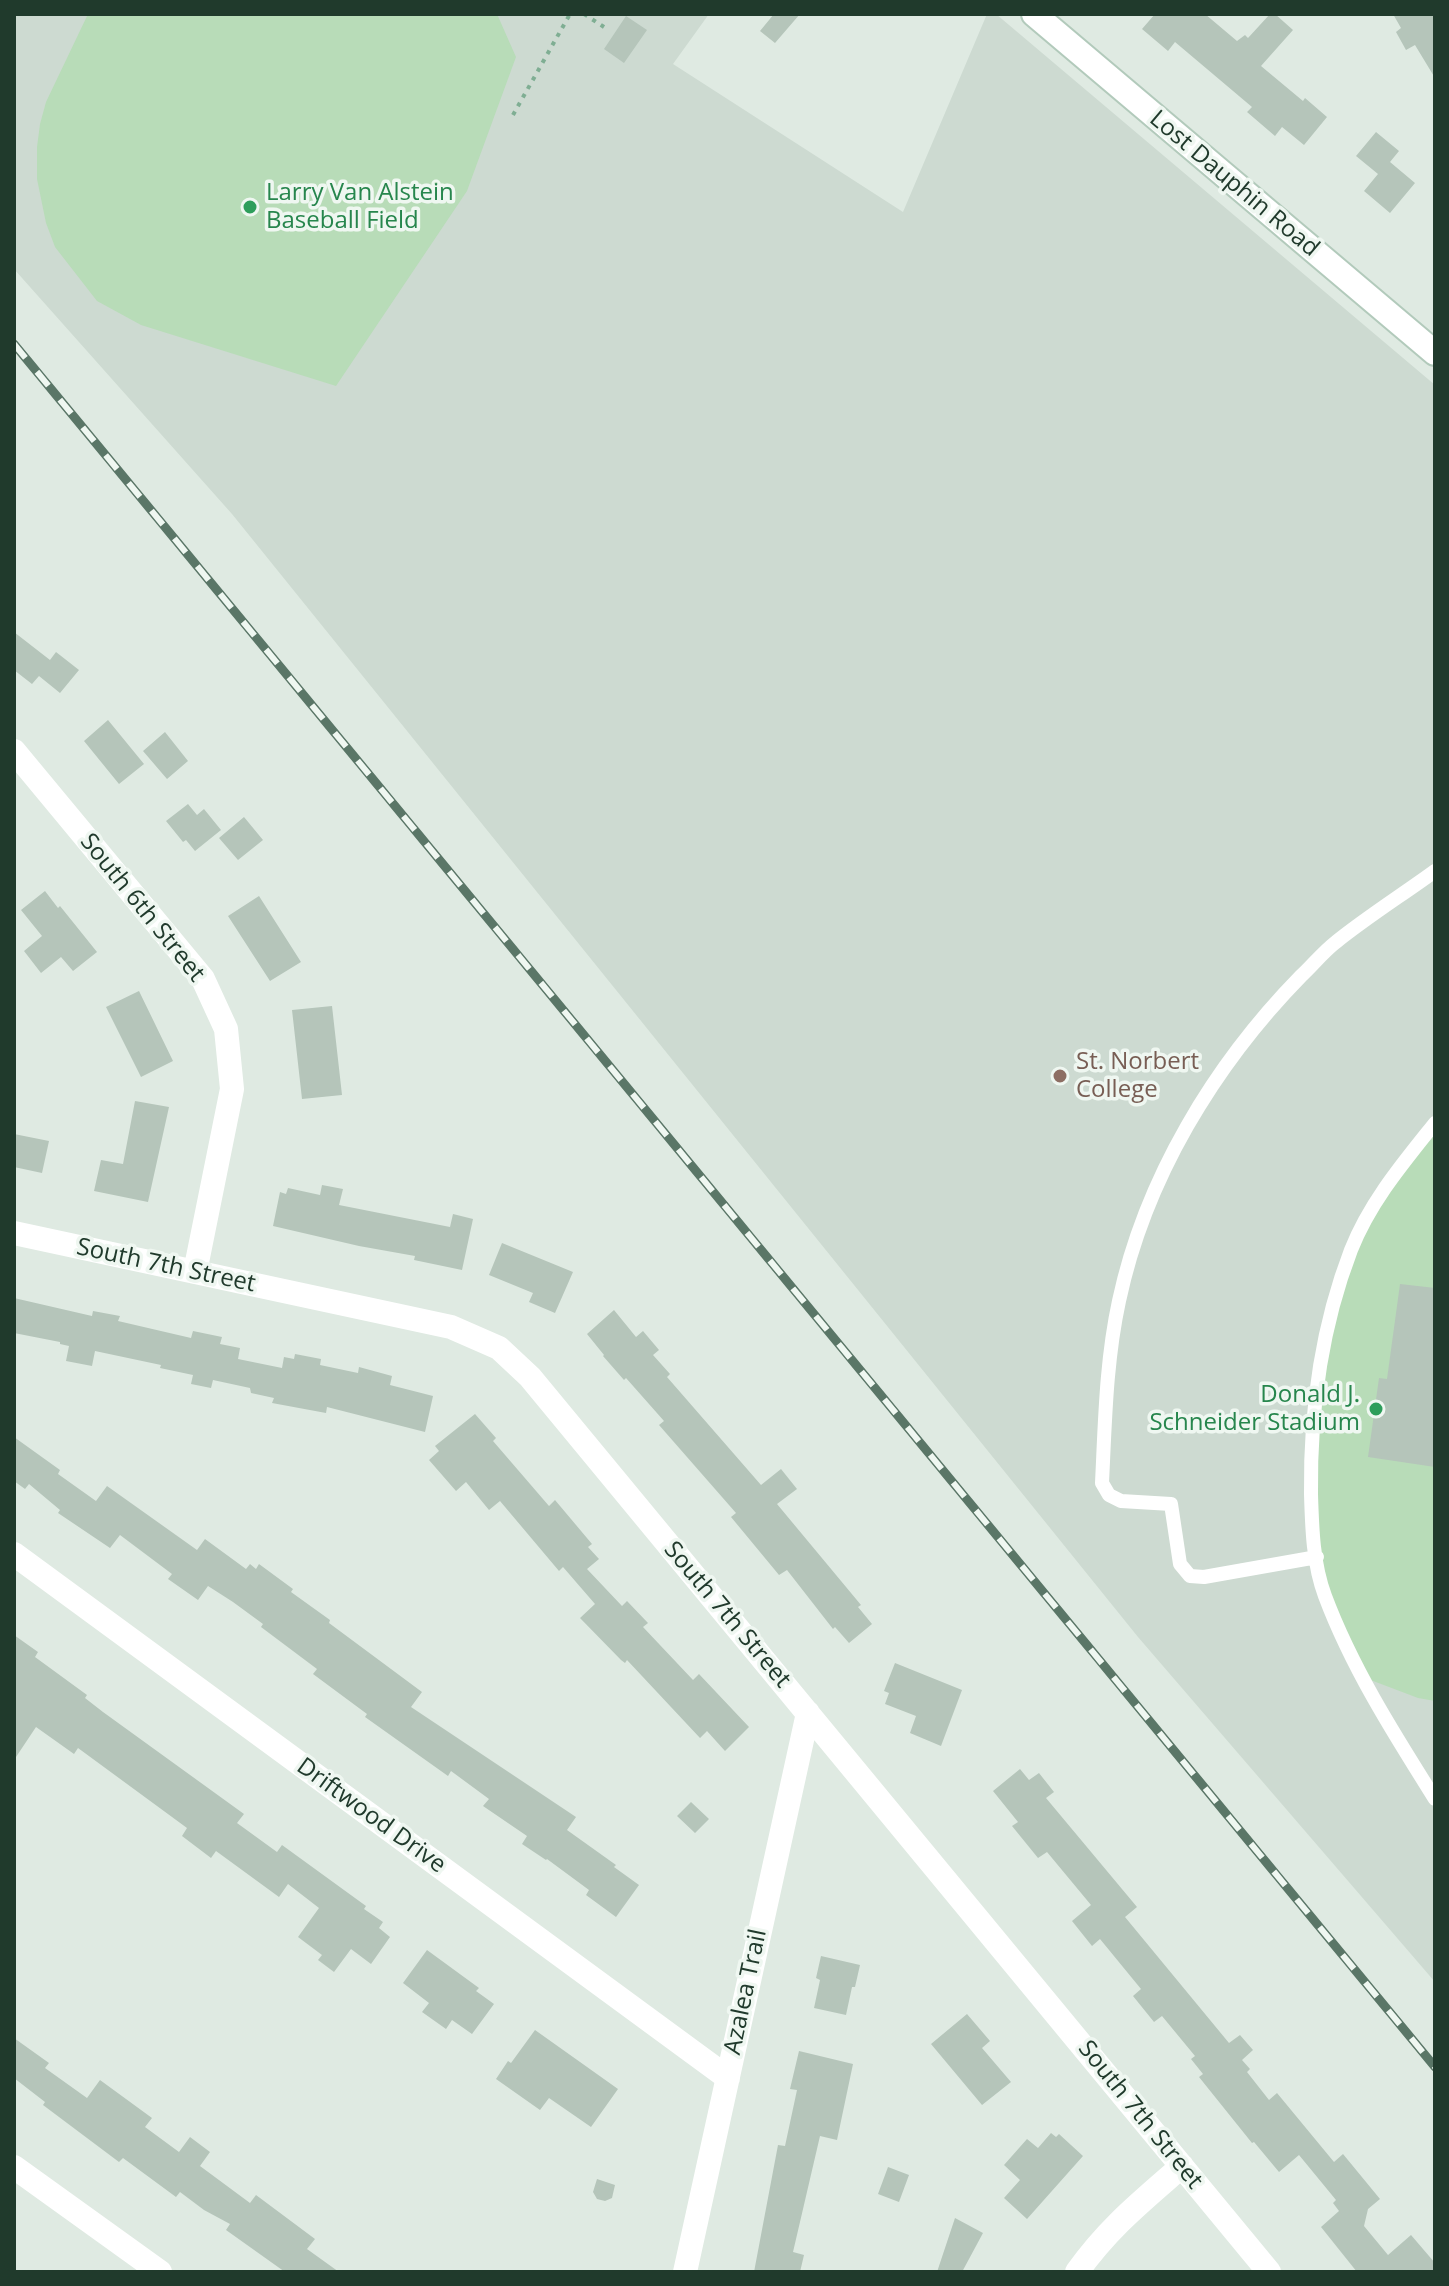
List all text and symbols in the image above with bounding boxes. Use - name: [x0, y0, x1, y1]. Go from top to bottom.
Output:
- street label: Lost Dauphin Road: [1143, 105, 1325, 263]
- place label: Larry Van Alstein Baseball Field: [266, 179, 454, 235]
- marker: Larry Van Alstein Baseball Field: [241, 198, 259, 216]
- street label: South 6th Street: [74, 828, 210, 988]
- place label: St. Norbert College: [1076, 1048, 1199, 1104]
- marker: St. Norbert College: [1051, 1067, 1069, 1085]
- street label: South 7th Street: [74, 1233, 258, 1299]
- place label: Donald J. Schneider Stadium: [1149, 1381, 1360, 1437]
- marker: Donald J. Schneider Stadium: [1367, 1400, 1385, 1418]
- street label: South 7th Street: [657, 1536, 797, 1694]
- street label: Driftwood Drive: [291, 1752, 451, 1880]
- street label: Azalea Trail: [719, 1927, 773, 2057]
- street label: South 7th Street: [1072, 2035, 1208, 2195]

